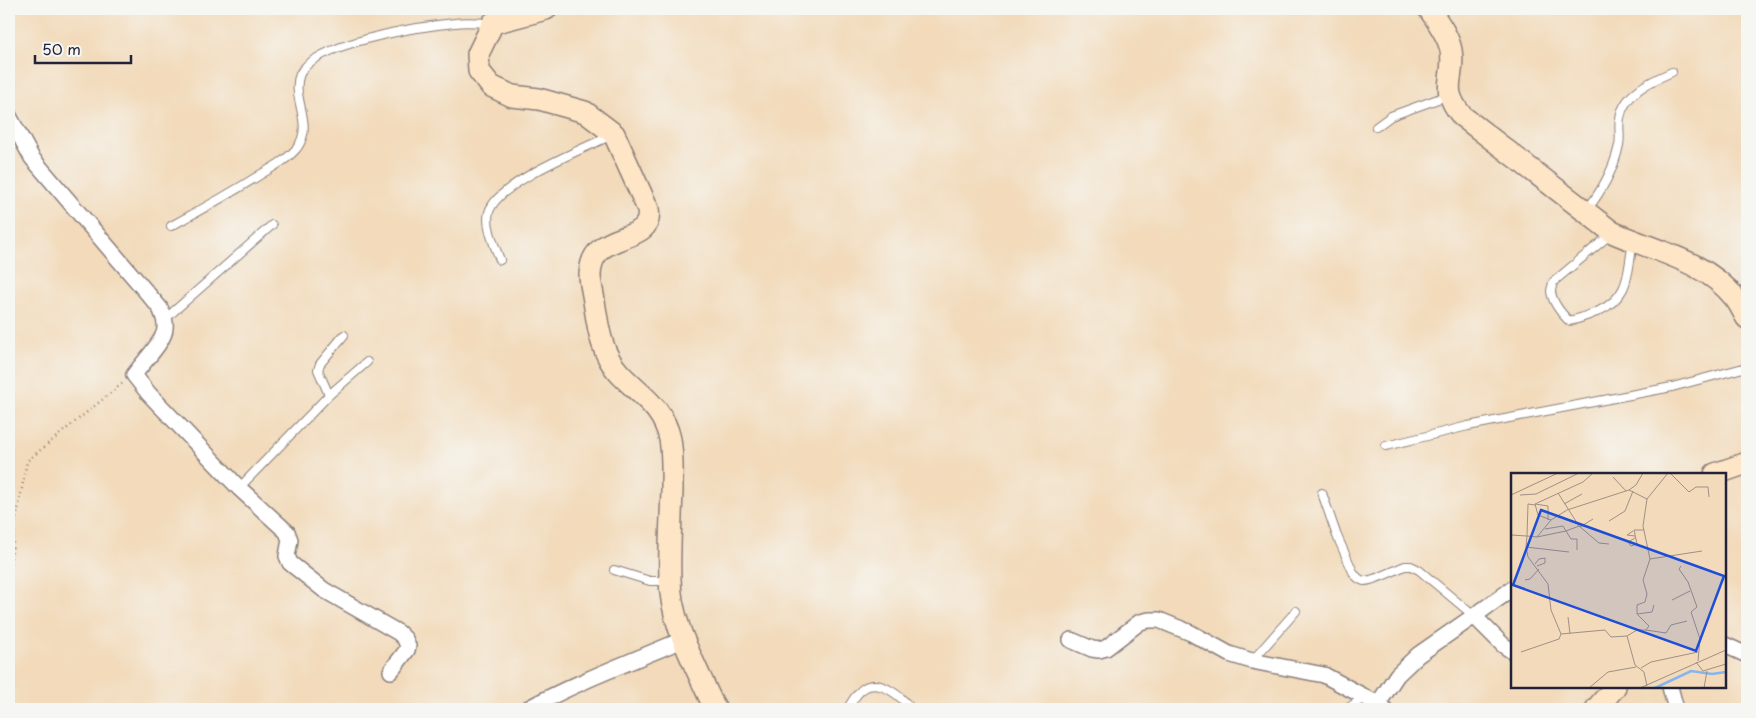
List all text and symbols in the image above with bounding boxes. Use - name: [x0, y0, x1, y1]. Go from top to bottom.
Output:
- scale bar: [35, 32, 131, 64]
- text: 50 m: [42, 37, 81, 60]
- inset map: [1511, 473, 1726, 688]

